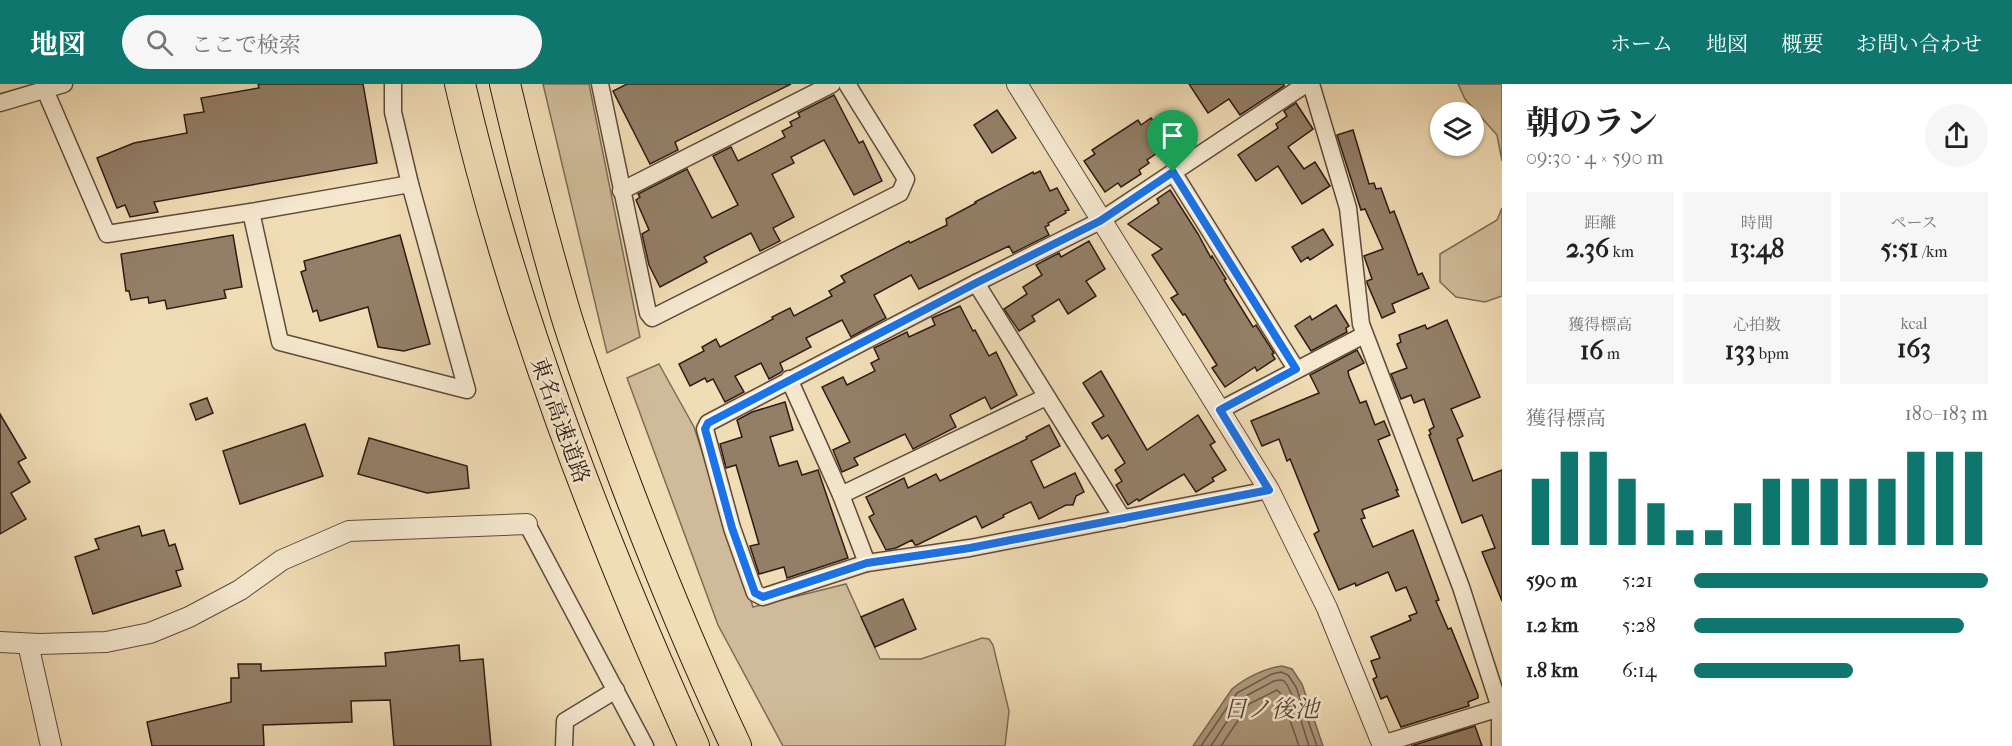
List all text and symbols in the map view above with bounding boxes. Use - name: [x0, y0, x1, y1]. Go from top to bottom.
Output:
- search box: [122, 15, 542, 69]
- icon: search: [143, 26, 176, 59]
- text: 地図: [30, 28, 86, 61]
- text: ここで検索: [191, 32, 301, 58]
- text: ホーム: [1610, 32, 1673, 56]
- text: 地図: [1706, 32, 1748, 56]
- text: 概要: [1781, 32, 1823, 56]
- text: お問い合わせ: [1856, 32, 1982, 56]
- map controls: [1430, 102, 1484, 156]
- button: layers: [1430, 102, 1484, 156]
- text: 朝のラン: [1526, 104, 1658, 143]
- button: share: [1925, 104, 1988, 167]
- pin: [1147, 110, 1198, 172]
- icon: arrive: [1156, 119, 1189, 152]
- text: 09:30 · 4 × 590 m: [1526, 146, 1663, 169]
- text: 距離: [1584, 213, 1616, 232]
- text: 時間: [1741, 213, 1773, 232]
- text: ペース: [1890, 213, 1938, 232]
- text: 2.36: [1566, 233, 1609, 264]
- text: 13:48: [1730, 233, 1784, 264]
- text: 5:51: [1881, 233, 1919, 264]
- text: km: [1609, 242, 1634, 261]
- text: /km: [1919, 242, 1947, 261]
- text: kcal: [1901, 314, 1927, 333]
- text: 獲得標高: [1568, 315, 1632, 334]
- text: 心拍数: [1733, 315, 1781, 334]
- text: 163: [1897, 333, 1931, 364]
- text: 16: [1580, 335, 1603, 366]
- text: 133: [1725, 335, 1755, 366]
- text: m: [1603, 344, 1620, 363]
- text: bpm: [1755, 344, 1789, 363]
- street label: 東名高速道路: [525, 354, 595, 487]
- text: 180–183 m: [1905, 402, 1988, 425]
- text: 獲得標高: [1526, 407, 1606, 430]
- text: 590 m: [1526, 569, 1577, 592]
- text: 5:21: [1622, 569, 1653, 592]
- text: 1.2 km: [1526, 614, 1579, 637]
- text: 5:28: [1622, 614, 1656, 637]
- text: 1.8 km: [1526, 659, 1578, 682]
- text: 6:14: [1622, 659, 1657, 682]
- water label: 日ノ後池: [1223, 695, 1322, 723]

